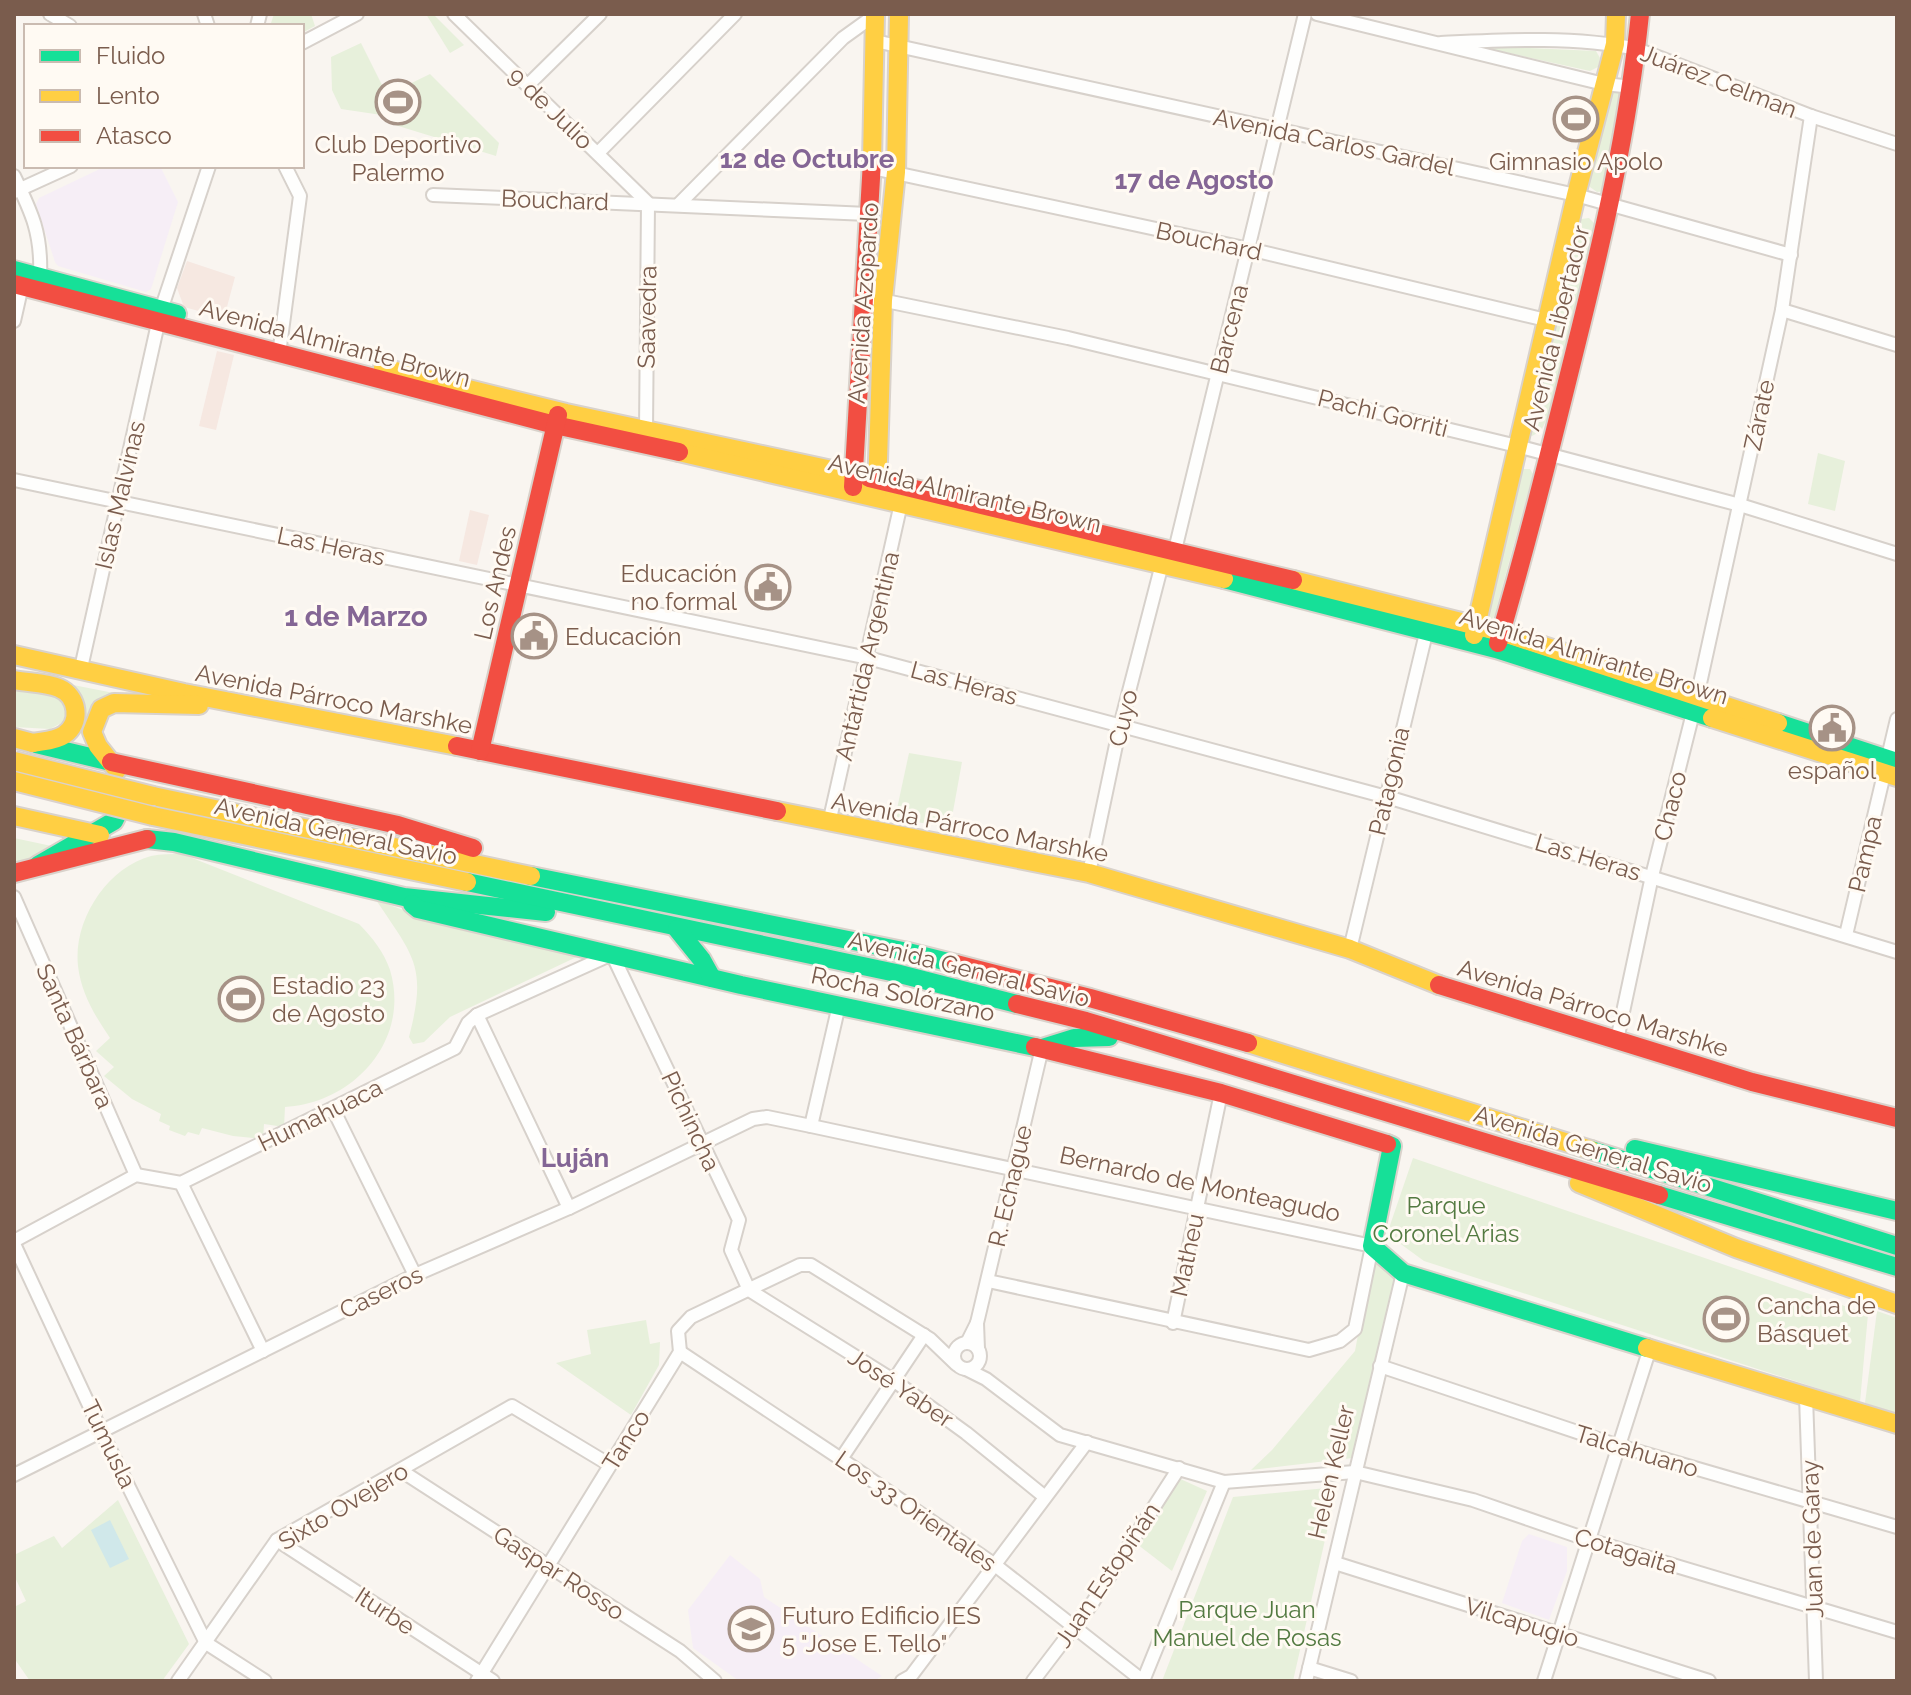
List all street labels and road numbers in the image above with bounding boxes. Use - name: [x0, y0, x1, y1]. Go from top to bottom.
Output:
- street label: Juárez Celman: [1637, 38, 1801, 124]
- street label: 9 de Julio: [503, 61, 599, 155]
- street label: Avenida Carlos Gardel: [1211, 102, 1458, 182]
- street label: Bouchard: [501, 184, 609, 216]
- street label: Avenida Azopardo: [841, 201, 885, 405]
- street label: Bouchard: [1153, 216, 1265, 266]
- street label: Avenida Libertador: [1516, 222, 1596, 434]
- street label: Saavedra: [632, 265, 662, 369]
- street label: Barcena: [1204, 281, 1254, 377]
- street label: Avenida Almirante Brown: [196, 293, 474, 393]
- street label: Zárate: [1737, 377, 1781, 453]
- street label: Pachi Gorriti: [1315, 383, 1451, 443]
- street label: Islas Malvinas: [89, 418, 151, 572]
- street label: Avenida Almirante Brown: [826, 447, 1104, 539]
- street label: Las Heras: [274, 520, 388, 572]
- street label: Los Andes: [468, 523, 522, 643]
- street label: Antártida Argentina: [829, 549, 905, 763]
- street label: Avenida Almirante Brown: [1456, 601, 1732, 711]
- street label: Las Heras: [907, 655, 1021, 711]
- street label: Avenida Párroco Marshke: [193, 658, 475, 740]
- street label: Cuyo: [1102, 687, 1144, 749]
- street label: Patagonia: [1362, 724, 1416, 838]
- street label: Chaco: [1647, 768, 1693, 844]
- street label: Avenida Párroco Marshke: [829, 786, 1111, 868]
- street label: Avenida General Savio: [212, 791, 460, 871]
- street label: Pampa: [1842, 813, 1888, 895]
- street label: Las Heras: [1531, 827, 1645, 887]
- street label: Avenida General Savio: [845, 925, 1093, 1013]
- street label: Avenida Párroco Marshke: [1454, 953, 1732, 1063]
- street label: Santa Bárbara: [30, 959, 120, 1113]
- street label: Rocha Solórzano: [808, 960, 998, 1028]
- street label: Pichincha: [655, 1066, 727, 1176]
- street label: Humahuaca: [253, 1072, 387, 1158]
- street label: Avenida General Savio: [1470, 1099, 1716, 1199]
- street label: R. Echague: [982, 1122, 1038, 1250]
- street label: Bernardo de Monteagudo: [1057, 1140, 1343, 1228]
- street label: Matheu: [1164, 1211, 1210, 1299]
- street label: Caseros: [335, 1259, 427, 1325]
- street label: José Yaber: [843, 1342, 959, 1434]
- street label: Tumusla: [75, 1395, 143, 1493]
- street label: Helen Keller: [1301, 1402, 1361, 1542]
- street label: Tanco: [596, 1404, 656, 1476]
- street label: Talcahuano: [1572, 1418, 1702, 1484]
- street label: Los 33 Orientales: [830, 1445, 1002, 1577]
- street label: Sixto Ovejero: [273, 1456, 413, 1556]
- street label: Juan de Garay: [1795, 1459, 1829, 1619]
- street label: Juan Estopiñán: [1048, 1497, 1166, 1653]
- street label: Gaspar Rosso: [488, 1520, 630, 1626]
- street label: Cotagaita: [1571, 1522, 1681, 1580]
- street label: Iturbe: [350, 1581, 420, 1641]
- street label: Vilcapugio: [1461, 1591, 1583, 1653]

